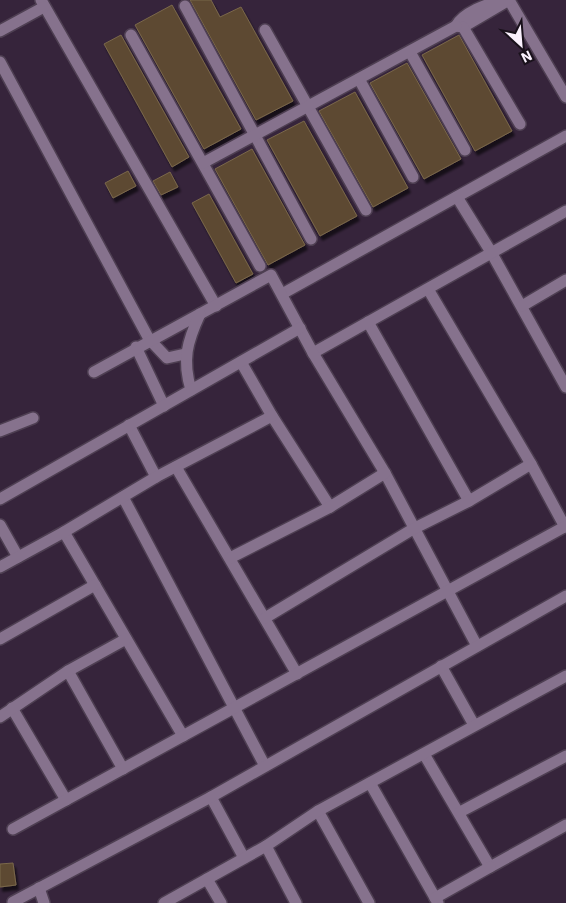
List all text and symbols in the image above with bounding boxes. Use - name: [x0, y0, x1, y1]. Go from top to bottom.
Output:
- north arrow: [496, 20, 546, 70]
- text: N: [518, 46, 535, 67]

